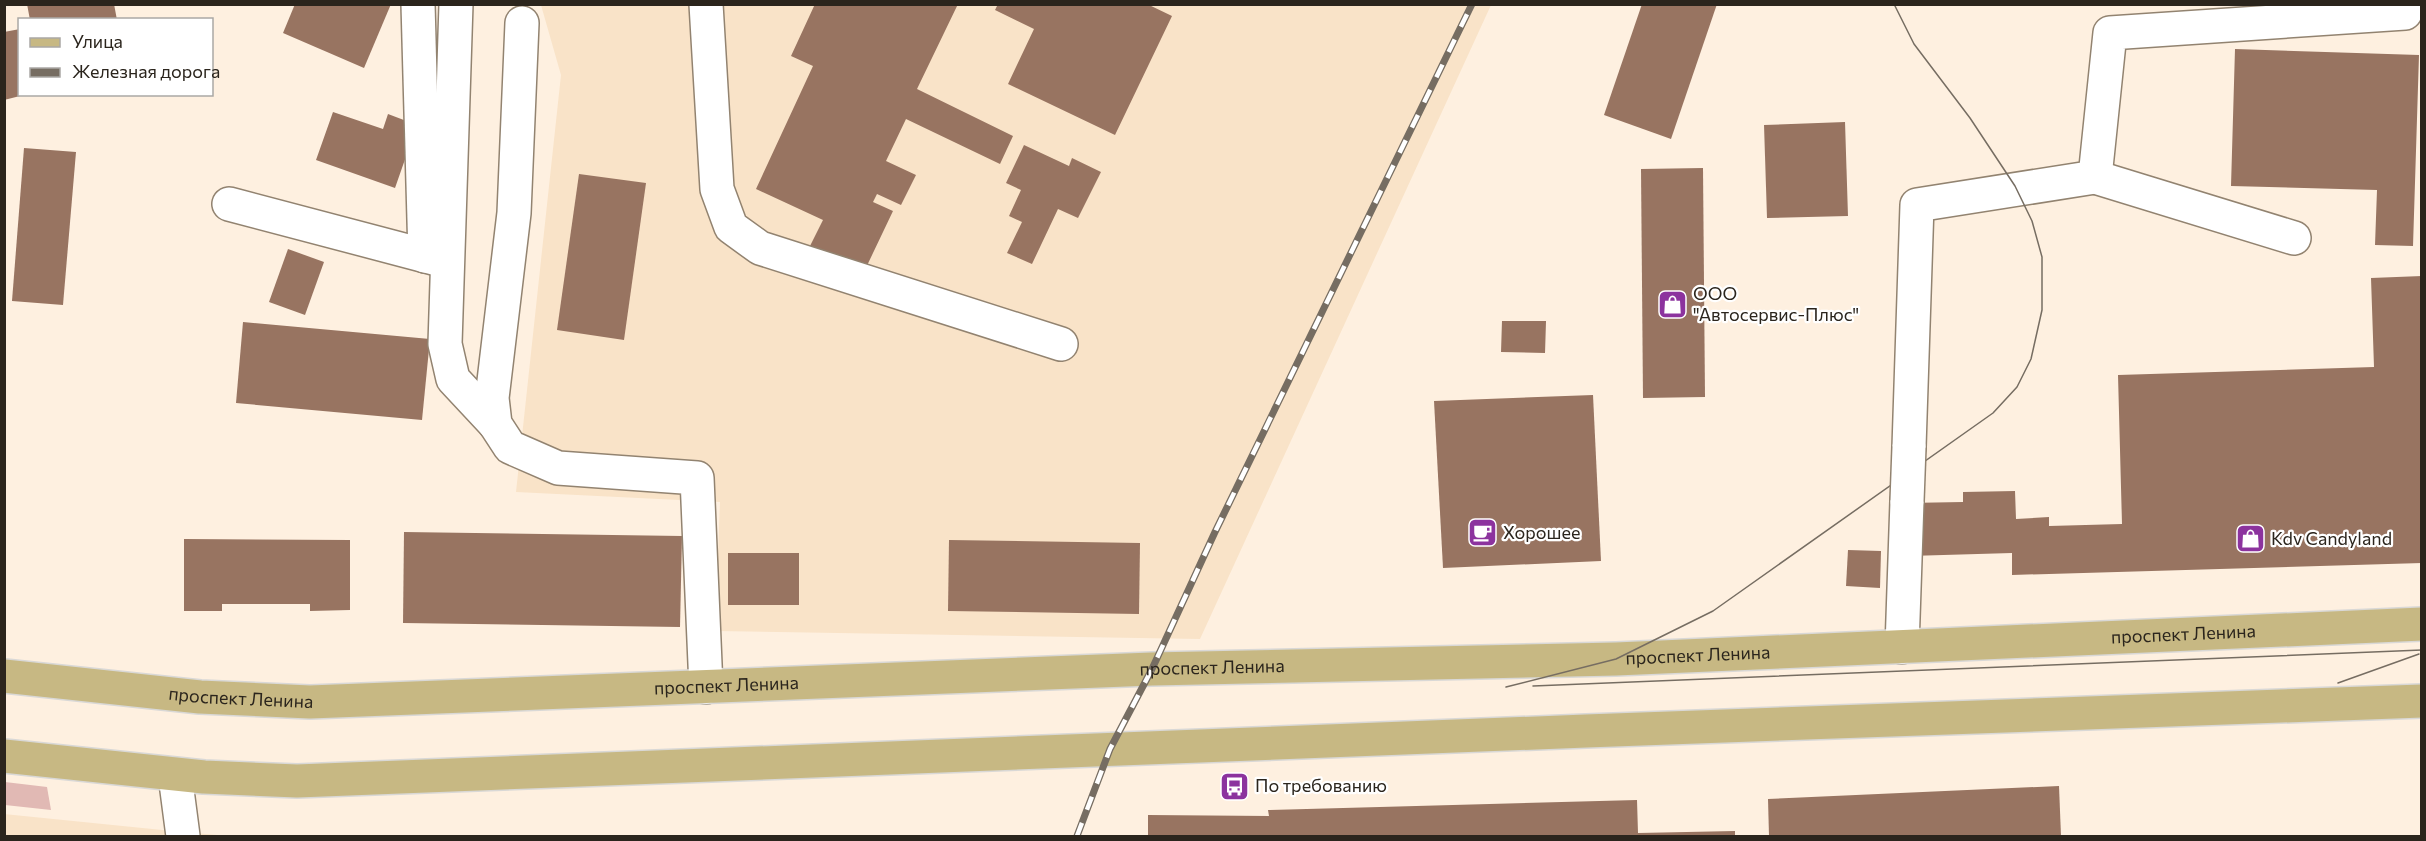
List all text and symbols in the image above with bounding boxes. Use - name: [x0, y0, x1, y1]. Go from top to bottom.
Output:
- legend: [18, 18, 213, 96]
- text: Улица: [72, 30, 123, 52]
- text: Железная дорога: [72, 60, 220, 82]
- place label: ООО "Автосервис-Плюс": [1693, 282, 1859, 325]
- shop icon: ООО "Автосервис-Плюс": [1656, 288, 1688, 320]
- cafe icon: Хорошее: [1466, 517, 1498, 549]
- place label: Хорошее: [1503, 521, 1581, 543]
- shop icon: Kdv Candyland: [2234, 523, 2266, 555]
- place label: Kdv Candyland: [2271, 527, 2392, 549]
- street label: проспект Ленина: [2110, 619, 2256, 647]
- street label: проспект Ленина: [1625, 640, 1771, 669]
- street label: проспект Ленина: [1139, 654, 1285, 679]
- street label: проспект Ленина: [654, 671, 799, 699]
- street label: проспект Ленина: [167, 682, 314, 712]
- bus stop icon: По требованию: [1218, 770, 1250, 802]
- place label: По требованию: [1255, 774, 1387, 796]

